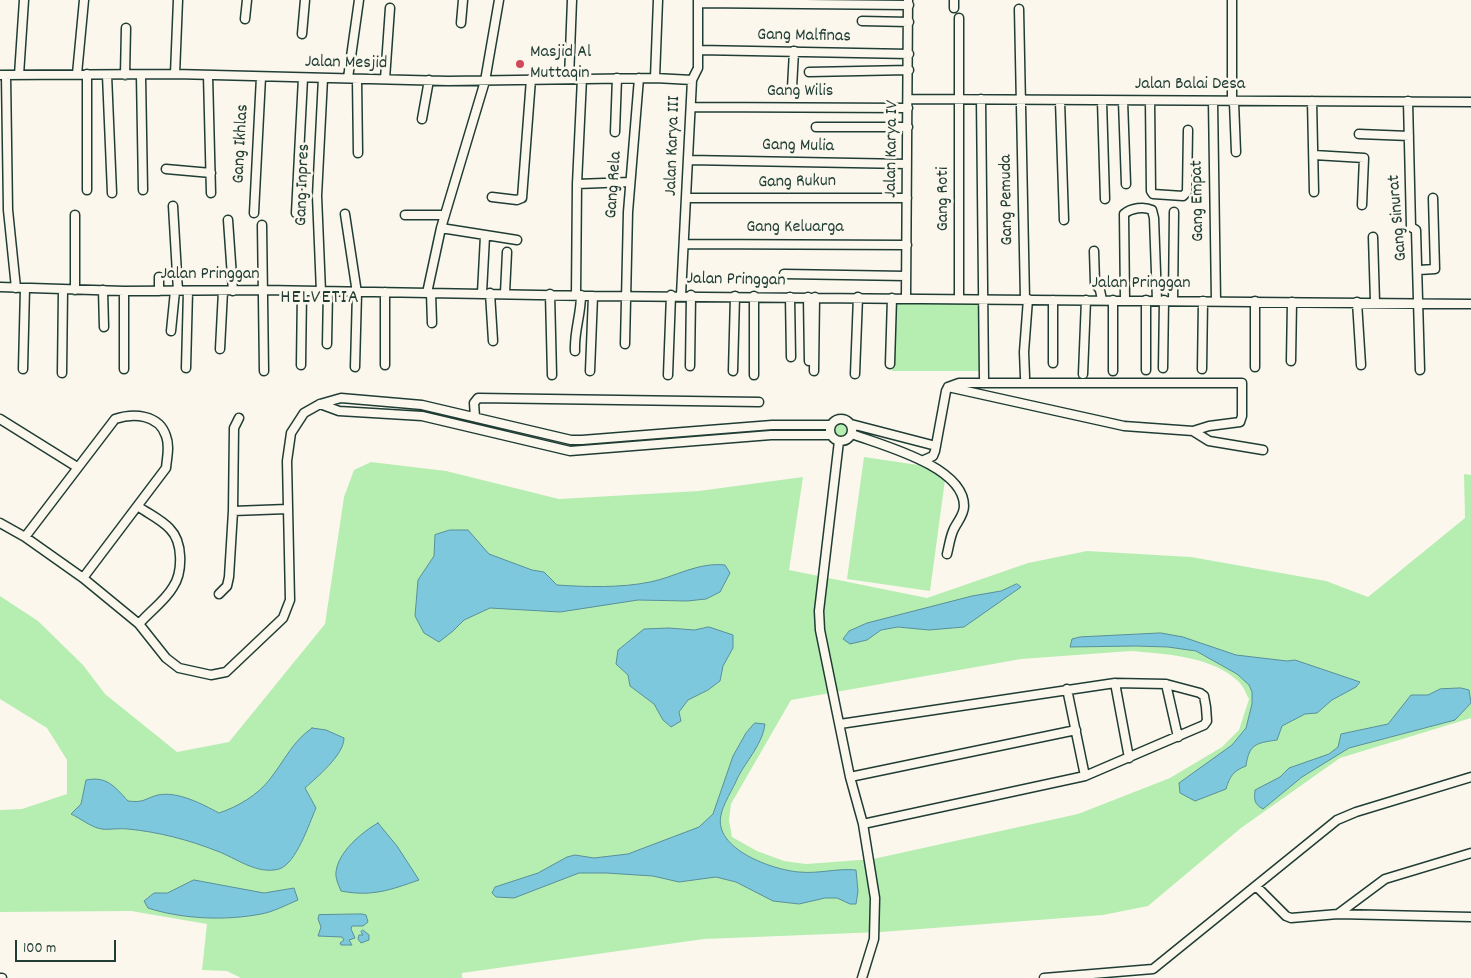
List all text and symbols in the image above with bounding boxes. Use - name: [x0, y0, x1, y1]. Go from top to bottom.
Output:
- street label: Gang Malfinas: [757, 25, 851, 49]
- place label: Masjid Al Muttaqin: [530, 43, 591, 86]
- street label: Jalan Mesjid: [304, 52, 388, 76]
- marker: Masjid Al Muttaqin: [514, 58, 526, 70]
- street label: Jalan Balai Desa: [1135, 75, 1245, 97]
- street label: Gang Wilis: [767, 82, 833, 104]
- street label: Jalan Karya III: [661, 96, 687, 196]
- street label: Jalan Karya IV: [881, 100, 905, 198]
- street label: Gang Ikhlas: [229, 104, 255, 184]
- street label: Gang Mulia: [762, 136, 834, 158]
- street label: Gang Inpres: [292, 144, 316, 226]
- street label: Gang Rela: [602, 151, 628, 219]
- street label: Gang Pemuda: [996, 154, 1020, 246]
- street label: Gang Empat: [1187, 160, 1211, 242]
- street label: Gang Roti: [934, 167, 956, 231]
- street label: Gang Rukun: [758, 172, 836, 194]
- street label: Gang Sinurat: [1384, 174, 1414, 262]
- street label: Gang Keluarga: [746, 218, 844, 240]
- street label: Jalan Pringgan: [160, 265, 260, 287]
- street label: Jalan Pringgan: [686, 269, 786, 293]
- street label: Jalan Pringgan: [1091, 274, 1191, 296]
- district label: HELVETIA: [279, 287, 361, 311]
- scale bar: [18, 930, 119, 962]
- text: 100 m: [23, 938, 56, 960]

